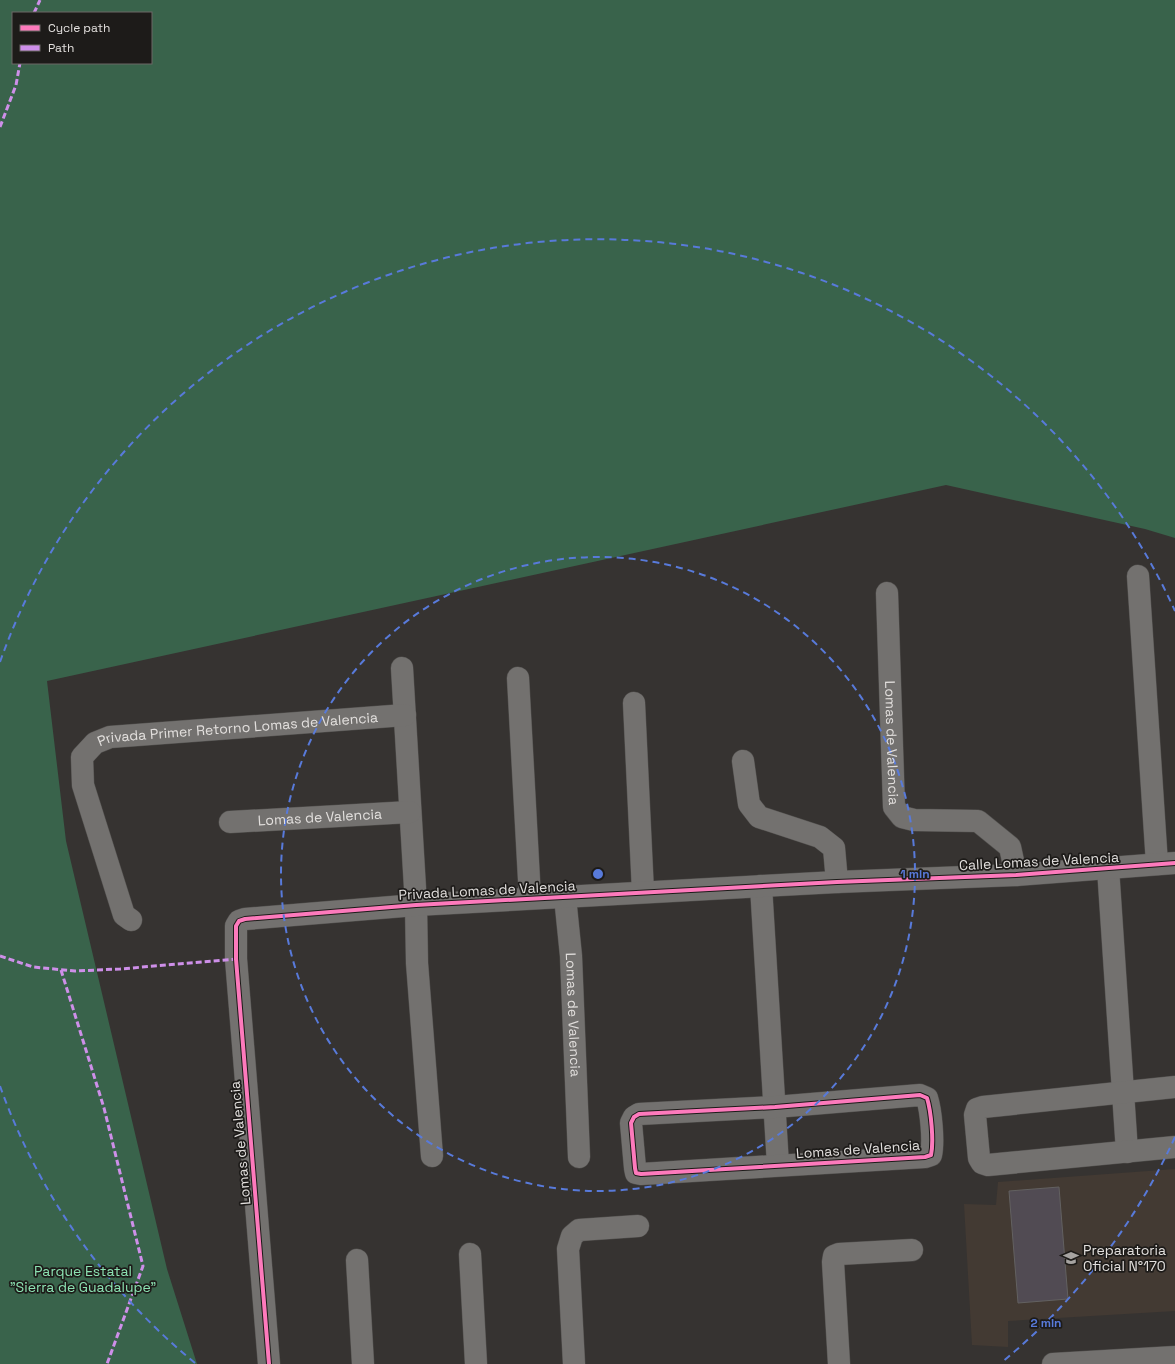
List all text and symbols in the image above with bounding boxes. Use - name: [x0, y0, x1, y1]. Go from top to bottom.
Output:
- legend: [12, 12, 152, 64]
- text: Cycle path: [48, 20, 110, 36]
- text: Path: [48, 40, 74, 56]
- street label: Lomas de Valencia: [881, 680, 903, 805]
- street label: Privada Primer Retorno Lomas de Valencia: [95, 708, 379, 750]
- street label: Lomas de Valencia: [257, 805, 383, 829]
- street label: Calle Lomas de Valencia: [959, 848, 1119, 874]
- text: 1 min: [900, 866, 930, 882]
- centre of rings: [591, 867, 605, 881]
- street label: Privada Lomas de Valencia: [398, 876, 576, 904]
- street label: Lomas de Valencia: [562, 952, 585, 1077]
- street label: Lomas de Valencia: [226, 1080, 254, 1206]
- street label: Lomas de Valencia: [795, 1136, 921, 1162]
- place label: Preparatoria Oficial N°170: [1083, 1241, 1166, 1275]
- school or university icon: Preparatoria Oficial N°170: [1062, 1249, 1080, 1267]
- park label: Parque Estatal "Sierra de Guadalupe": [10, 1262, 156, 1296]
- text: 2 min: [1030, 1315, 1062, 1331]

